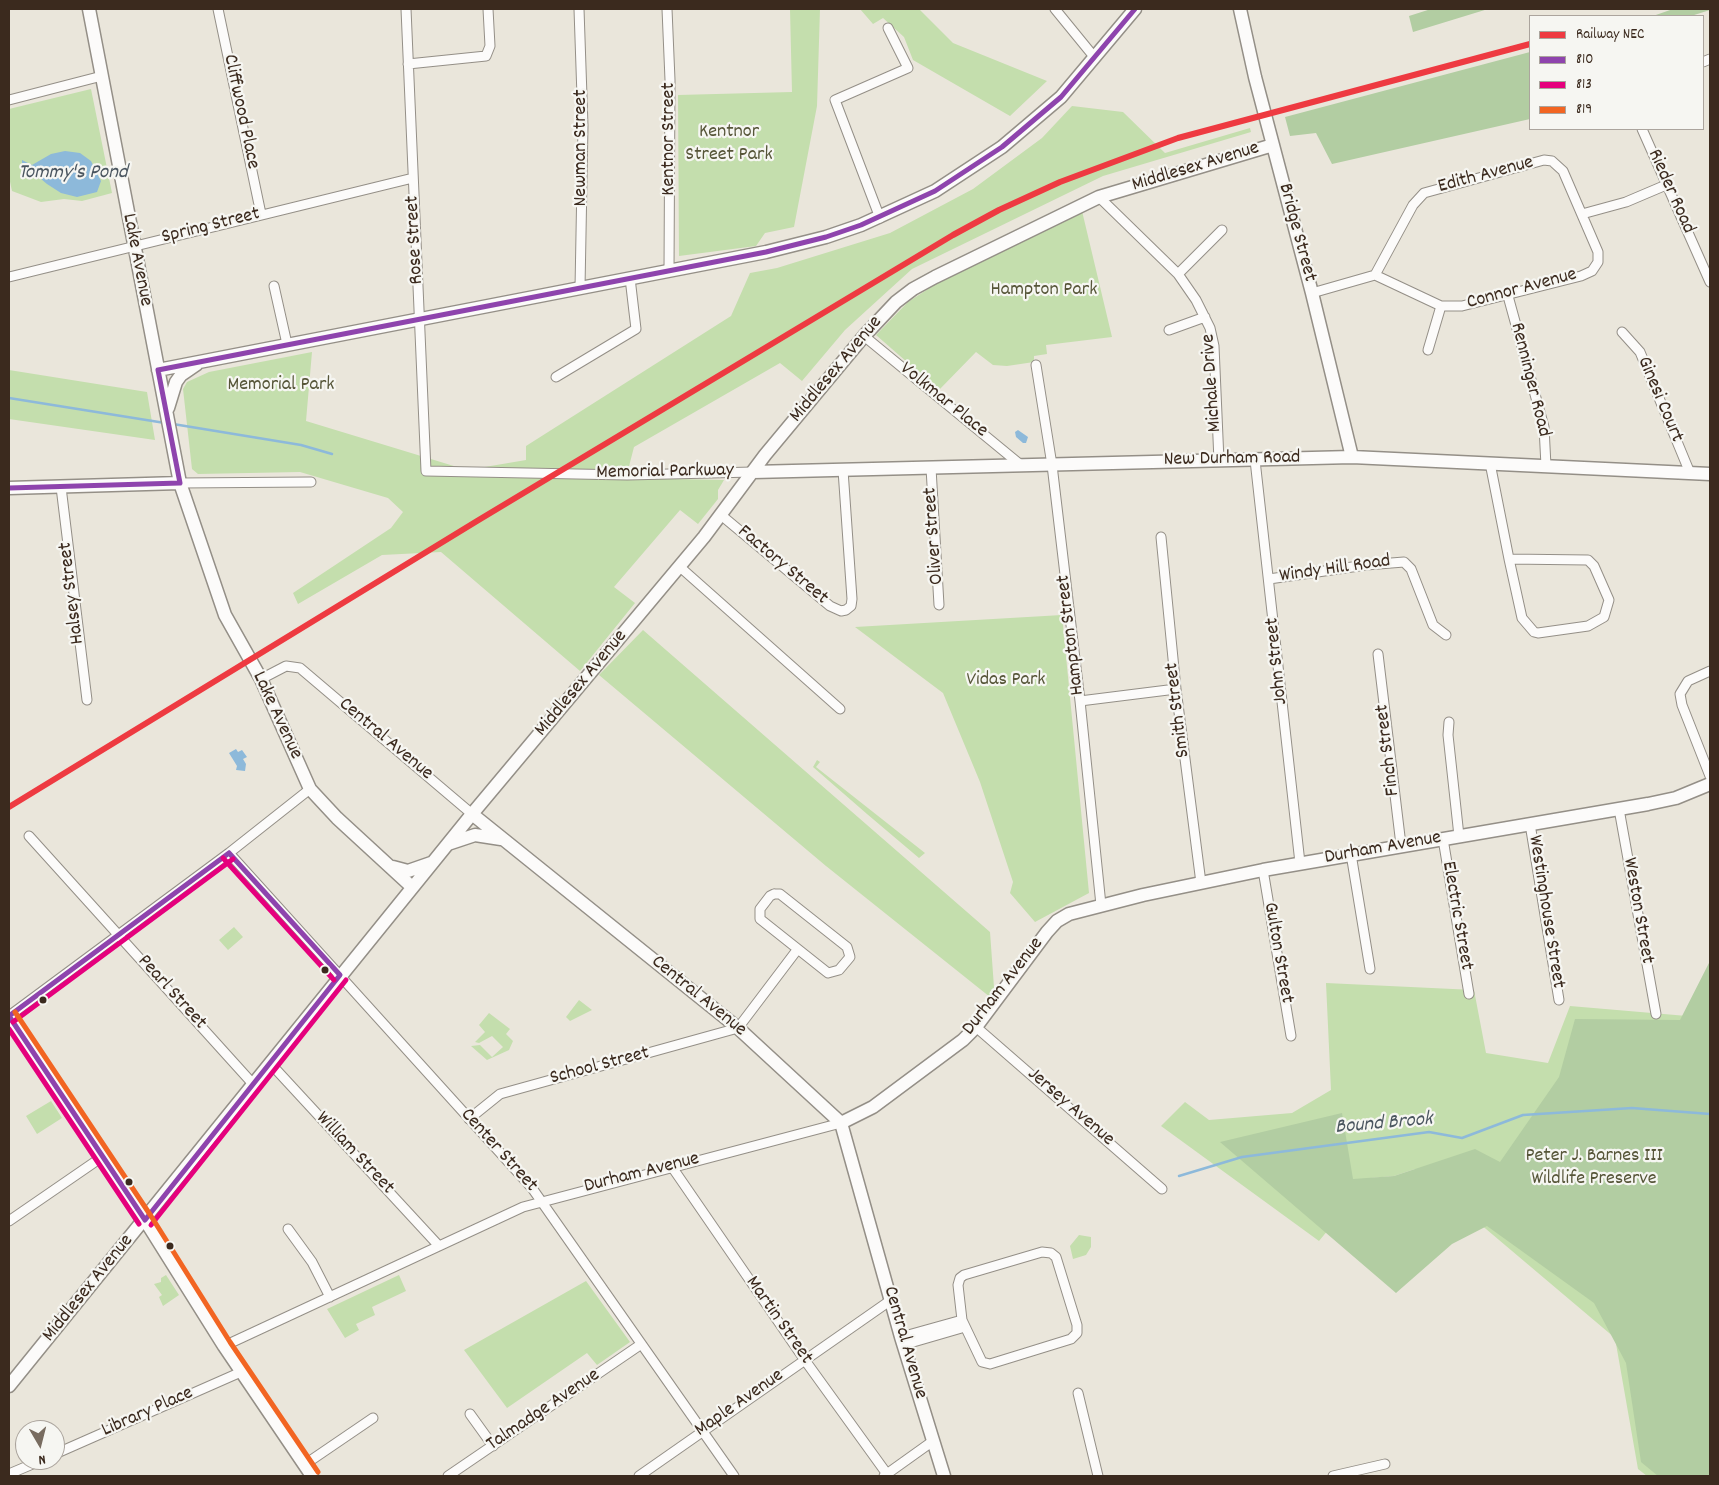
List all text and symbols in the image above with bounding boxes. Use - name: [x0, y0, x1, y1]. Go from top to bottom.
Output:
- legend: [1529, 15, 1704, 130]
- text: Railway NEC: [1576, 24, 1645, 46]
- text: 810: [1576, 49, 1593, 71]
- street label: Cliffwood Place: [216, 53, 264, 171]
- text: 813: [1576, 74, 1592, 96]
- street label: Kentnor Street: [658, 82, 682, 196]
- street label: Newman Street: [570, 89, 594, 207]
- text: 819: [1576, 99, 1592, 121]
- park label: Kentnor Street Park: [685, 121, 773, 168]
- street label: Middlesex Avenue: [1130, 137, 1262, 199]
- street label: Rieder Road: [1641, 146, 1699, 238]
- street label: Edith Avenue: [1436, 152, 1536, 200]
- water label: Tommy's Pond: [18, 161, 128, 187]
- street label: Bridge Street: [1271, 181, 1321, 285]
- street label: Rose Street: [402, 195, 430, 285]
- street label: Spring Street: [159, 203, 263, 251]
- street label: Lake Avenue: [115, 212, 157, 308]
- street label: Connor Avenue: [1464, 264, 1580, 316]
- park label: Hampton Park: [991, 279, 1097, 303]
- street label: Middlesex Avenue: [785, 312, 889, 428]
- street label: Renninger Road: [1503, 320, 1555, 440]
- street label: Michale Drive: [1198, 333, 1228, 433]
- street label: Ginesi Court: [1630, 354, 1688, 446]
- street label: Volkmar Place: [894, 358, 992, 444]
- park label: Memorial Park: [227, 374, 335, 398]
- street label: New Durham Road: [1163, 447, 1301, 473]
- street label: Memorial Parkway: [596, 460, 734, 486]
- street label: Oliver Street: [920, 486, 950, 586]
- street label: Factory Street: [732, 521, 832, 611]
- street label: Halsey Street: [55, 540, 91, 646]
- street label: Windy Hill Road: [1278, 550, 1392, 590]
- street label: Hampton Street: [1053, 573, 1091, 697]
- street label: John Street: [1261, 616, 1295, 706]
- street label: Middlesex Avenue: [530, 626, 634, 742]
- street label: Smith Street: [1161, 661, 1197, 759]
- street label: Lake Avenue: [245, 668, 307, 764]
- park label: Vidas Park: [966, 669, 1046, 693]
- street label: Central Avenue: [333, 693, 437, 787]
- street label: Finch Street: [1371, 703, 1407, 797]
- street label: Durham Avenue: [1323, 827, 1443, 871]
- street label: Westinghouse Street: [1521, 834, 1569, 990]
- street label: Weston Street: [1616, 856, 1658, 966]
- street label: Electric Street: [1435, 860, 1477, 972]
- street label: Gulton Street: [1256, 901, 1298, 1005]
- street label: Durham Avenue: [958, 933, 1050, 1041]
- street label: Pearl Street: [131, 951, 211, 1035]
- street label: Central Avenue: [645, 951, 751, 1043]
- unlabelled marker: [320, 965, 330, 975]
- unlabelled marker: [38, 995, 48, 1005]
- street label: School Street: [548, 1042, 652, 1092]
- street label: Jersey Avenue: [1021, 1063, 1119, 1153]
- street label: Center Street: [454, 1104, 542, 1198]
- street label: William Street: [310, 1108, 398, 1200]
- water label: Bound Brook: [1334, 1108, 1434, 1142]
- park label: Peter J. Barnes III Wildlife Preserve: [1525, 1145, 1663, 1192]
- street label: Durham Avenue: [582, 1148, 702, 1200]
- unlabelled marker: [124, 1177, 134, 1187]
- street label: Middlesex Avenue: [38, 1230, 140, 1348]
- unlabelled marker: [165, 1241, 175, 1251]
- street label: Martin Street: [739, 1272, 817, 1370]
- street label: Central Avenue: [876, 1284, 932, 1402]
- street label: Talmadge Avenue: [483, 1364, 605, 1458]
- street label: Maple Avenue: [691, 1365, 789, 1443]
- street label: Library Place: [99, 1382, 197, 1444]
- north arrow: [15, 1420, 65, 1470]
- text: N: [37, 1448, 47, 1469]

